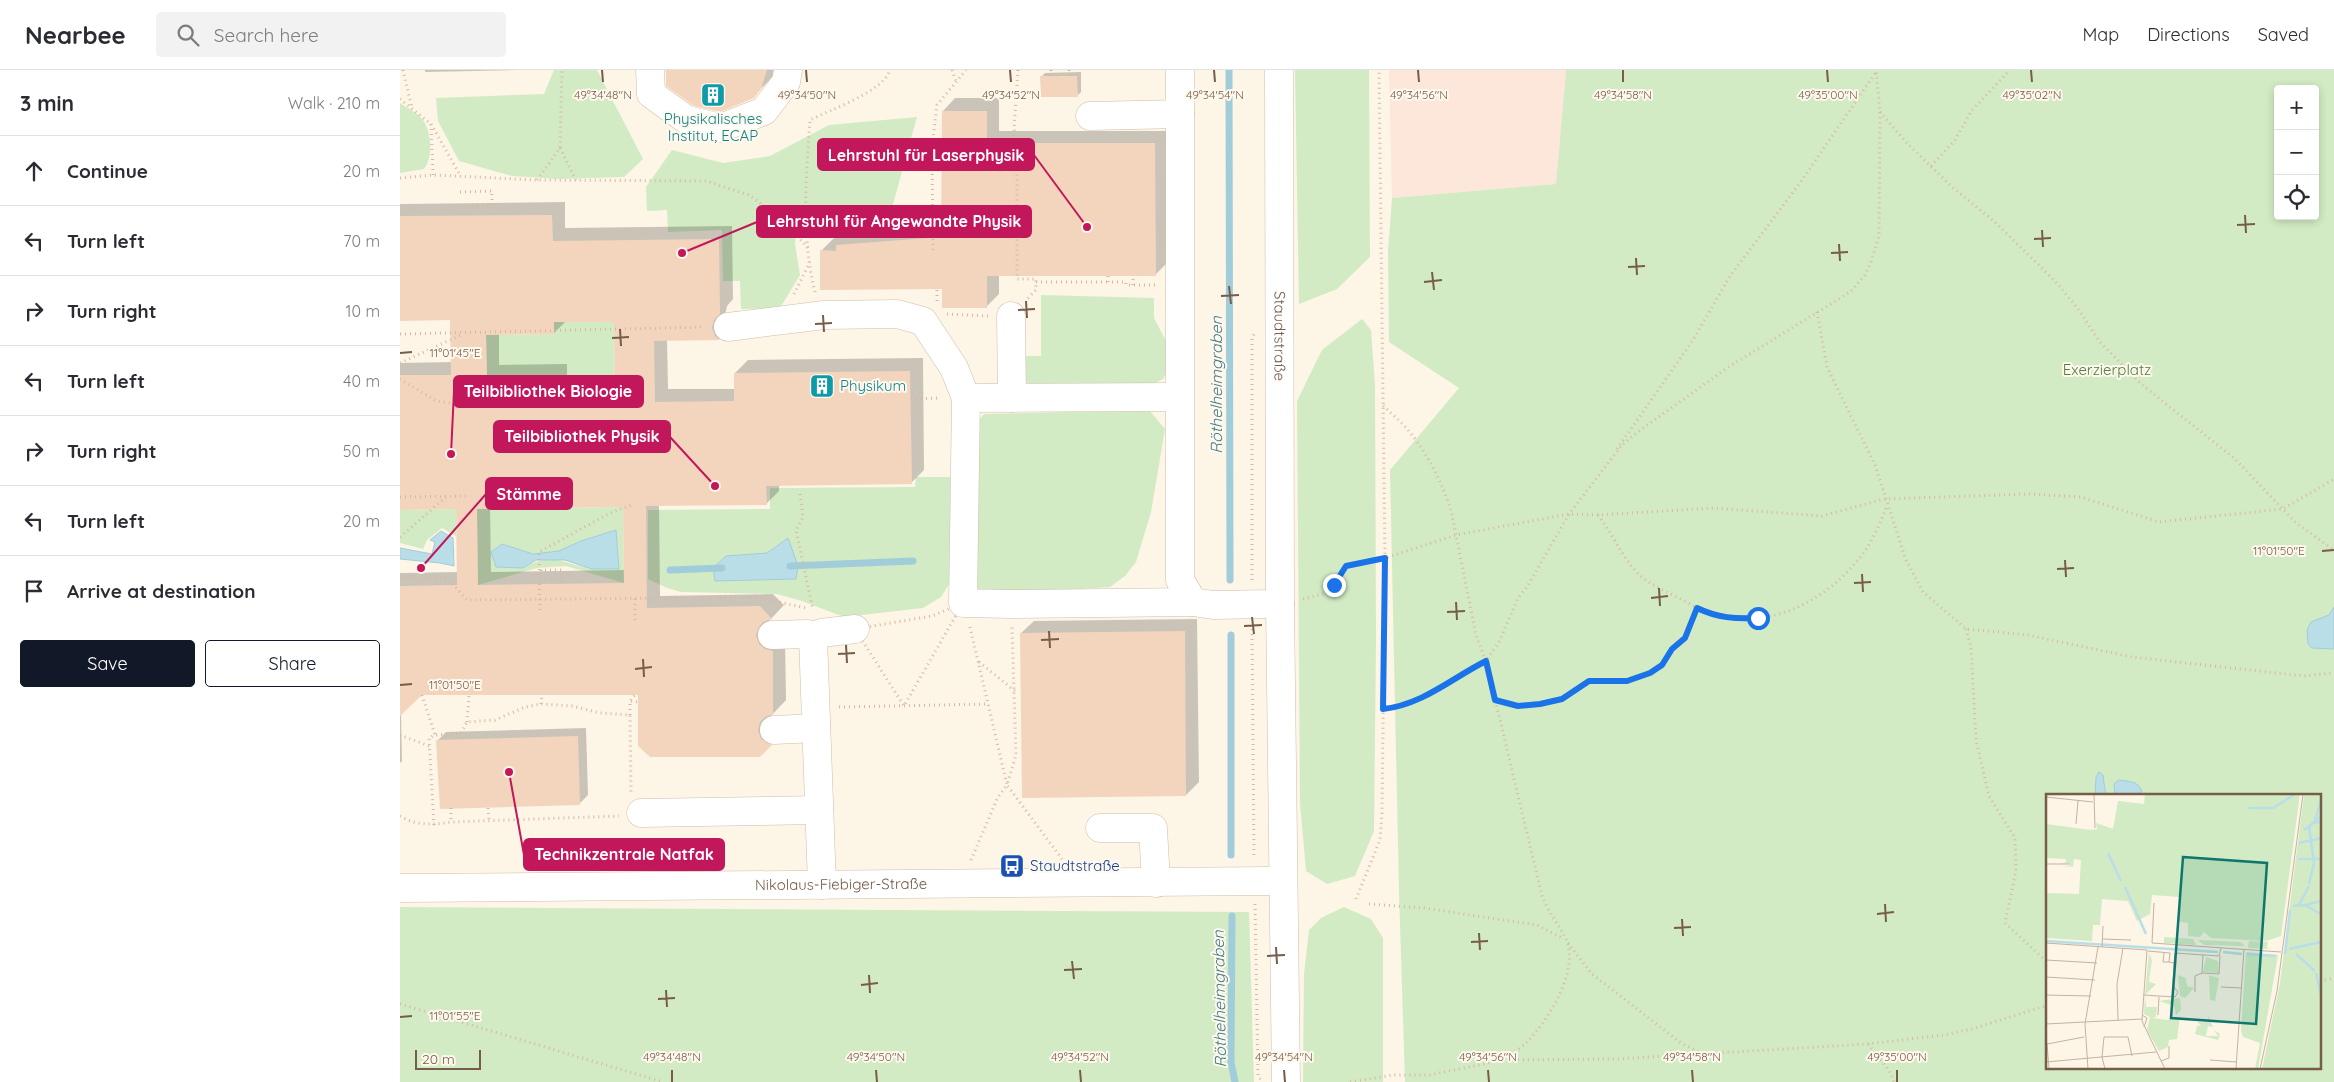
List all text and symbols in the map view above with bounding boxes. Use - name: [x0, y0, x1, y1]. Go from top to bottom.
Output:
- search box: [156, 12, 506, 57]
- text: Nearbee: [25, 20, 126, 50]
- icon: search: [174, 21, 202, 49]
- text: Search here: [214, 23, 319, 47]
- text: Map: [2082, 23, 2119, 46]
- text: Directions: [2147, 23, 2230, 46]
- text: Saved: [2258, 23, 2309, 46]
- building icon: Physikalisches Institut, ECAP: [700, 82, 726, 108]
- map controls: [2274, 85, 2319, 220]
- button: +: [2274, 85, 2319, 130]
- text: 49°34'48"N: [574, 87, 632, 102]
- text: 49°34'50"N: [778, 87, 836, 102]
- text: 49°34'52"N: [982, 87, 1040, 102]
- text: 49°34'54"N: [1186, 87, 1244, 102]
- text: 49°34'56"N: [1390, 87, 1448, 102]
- text: 49°34'58"N: [1594, 87, 1652, 102]
- text: 49°35'00"N: [1798, 87, 1858, 102]
- text: 49°35'02"N: [2002, 87, 2062, 102]
- text: 3 min: [20, 90, 74, 116]
- text: Walk · 210 m: [288, 93, 380, 113]
- place label: Physikalisches Institut, ECAP: [664, 109, 762, 145]
- button: −: [2274, 130, 2319, 175]
- callout: Lehrstuhl für Laserphysik: [818, 139, 1034, 170]
- text: Lehrstuhl für Laserphysik: [828, 145, 1024, 165]
- icon: ahead: [20, 157, 48, 185]
- text: Continue: [67, 159, 148, 183]
- text: 20 m: [343, 161, 380, 181]
- button: locate: [2274, 175, 2319, 220]
- callout: Lehrstuhl für Angewandte Physik: [757, 206, 1031, 237]
- text: Lehrstuhl für Angewandte Physik: [767, 211, 1021, 231]
- icon: left: [20, 227, 48, 255]
- text: Turn left: [67, 229, 145, 253]
- text: 70 m: [343, 231, 380, 251]
- street label: Staudtstraße: [1270, 291, 1290, 381]
- icon: right: [20, 297, 48, 325]
- text: Turn right: [67, 299, 156, 323]
- text: 10 m: [346, 301, 380, 321]
- water label: Röthelheimgraben: [1206, 316, 1226, 454]
- text: 11°01'45"E: [429, 345, 481, 360]
- park label: Exerzierplatz: [2063, 360, 2151, 379]
- icon: left: [20, 367, 48, 395]
- text: Turn left: [67, 369, 145, 393]
- text: 40 m: [343, 371, 380, 391]
- building icon: Physikum: [809, 373, 835, 399]
- callout: Teilbibliothek Biologie: [454, 376, 643, 407]
- place label: Physikum: [840, 376, 906, 395]
- text: Teilbibliothek Biologie: [464, 381, 632, 401]
- callout: Teilbibliothek Physik: [494, 421, 670, 452]
- text: Teilbibliothek Physik: [504, 426, 660, 446]
- icon: right: [20, 437, 48, 465]
- text: Turn right: [67, 439, 156, 463]
- text: 50 m: [343, 441, 380, 461]
- callout: Stämme: [486, 478, 572, 509]
- text: Stämme: [496, 484, 562, 504]
- icon: left: [20, 507, 48, 535]
- text: Turn left: [67, 509, 145, 533]
- text: 20 m: [343, 511, 380, 531]
- text: 11°01'50"E: [2253, 543, 2305, 558]
- route end: [1323, 574, 1346, 597]
- icon: arrive: [20, 577, 48, 605]
- text: Arrive at destination: [67, 579, 256, 603]
- route start: [1747, 607, 1770, 630]
- button: Save: [20, 640, 195, 687]
- button: Share: [205, 640, 380, 687]
- text: 11°01'50"E: [429, 677, 481, 692]
- inset map: [2046, 794, 2322, 1070]
- callout: Technikzentrale Natfak: [524, 839, 724, 870]
- text: Technikzentrale Natfak: [534, 844, 714, 864]
- bus stop icon: Staudtstraße: [999, 853, 1025, 879]
- place label: Staudtstraße: [1030, 856, 1120, 875]
- street label: Nikolaus-Fiebiger-Straße: [755, 874, 927, 894]
- water label: Röthelheimgraben: [1208, 929, 1230, 1068]
- text: 11°01'55"E: [429, 1008, 481, 1023]
- scale bar: [415, 1047, 481, 1070]
- text: 49°34'48"N: [643, 1049, 701, 1064]
- text: 49°34'50"N: [847, 1049, 905, 1064]
- text: 49°34'52"N: [1051, 1049, 1109, 1064]
- text: 49°34'54"N: [1255, 1049, 1313, 1064]
- text: 49°34'56"N: [1459, 1049, 1517, 1064]
- text: 49°34'58"N: [1663, 1049, 1721, 1064]
- text: 49°35'00"N: [1867, 1049, 1927, 1064]
- text: 20 m: [422, 1050, 455, 1068]

